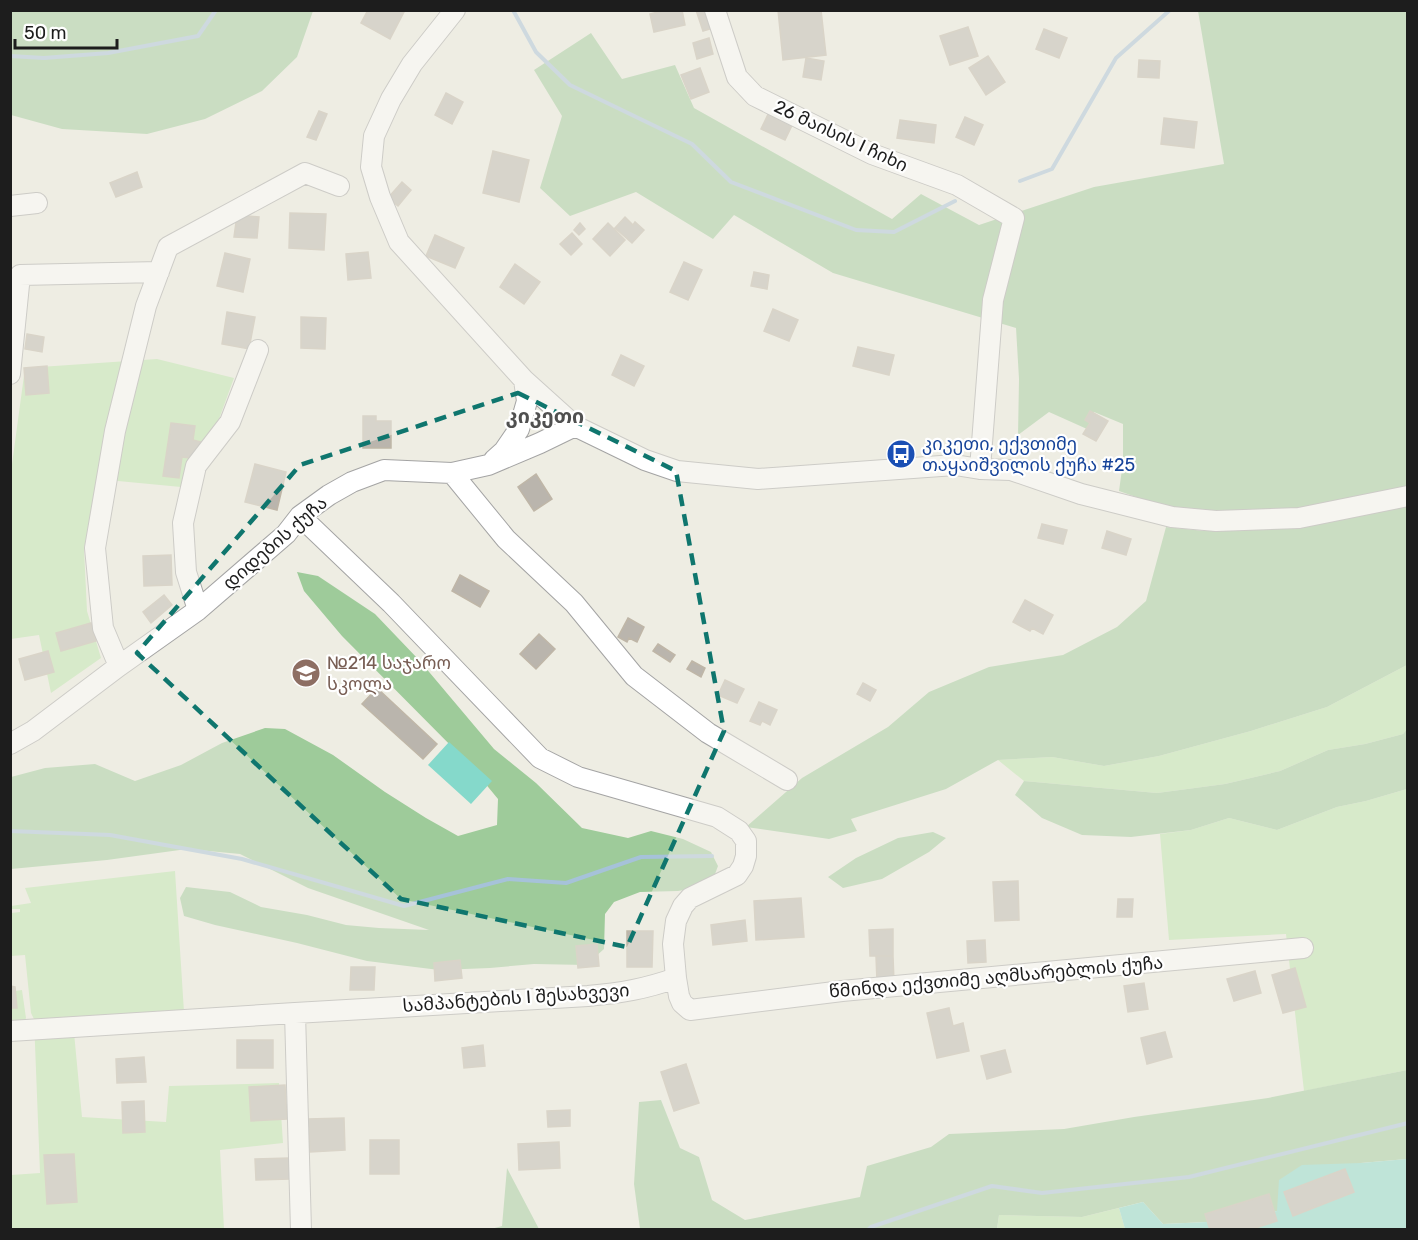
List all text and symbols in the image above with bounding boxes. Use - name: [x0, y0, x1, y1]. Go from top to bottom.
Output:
- scale bar: [15, 12, 117, 50]
- text: 50 m: [24, 22, 67, 44]
- street label: 26 მაისის I ჩიხი: [771, 95, 911, 177]
- district label: კიკეთი: [506, 404, 584, 428]
- place label: კიკეთი, ექვთიმე თაყაიშვილის ქუჩა #25: [922, 433, 1135, 476]
- bus stop icon: კიკეთი, ექვთიმე თაყაიშვილის ქუჩა #25: [885, 438, 917, 470]
- street label: დიდების ქუჩა: [218, 492, 332, 594]
- place label: №214 საჯარო სკოლა: [327, 652, 451, 695]
- school or university icon: №214 საჯარო სკოლა: [290, 657, 322, 689]
- street label: წმინდა ექვთიმე აღმსარებლის ქუჩა: [828, 951, 1164, 1003]
- street label: სამპანტების I შესახვევი: [402, 979, 630, 1017]

